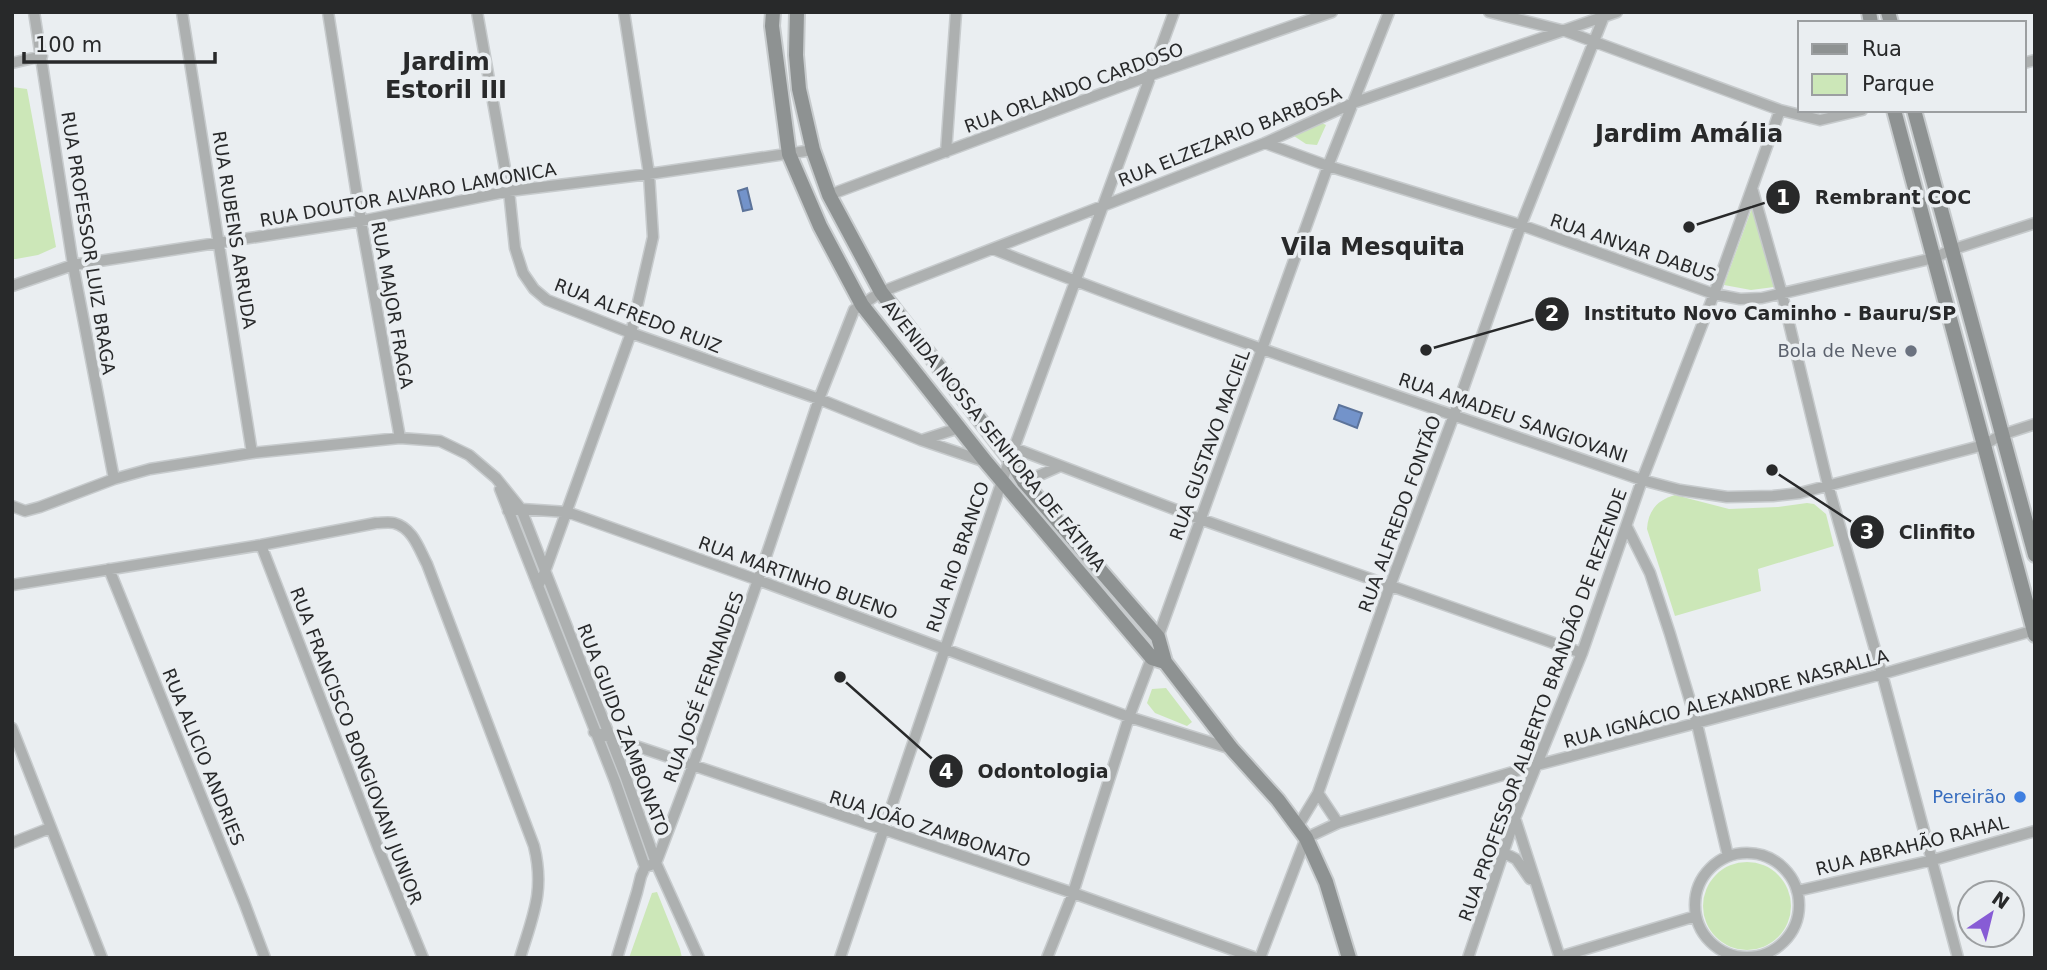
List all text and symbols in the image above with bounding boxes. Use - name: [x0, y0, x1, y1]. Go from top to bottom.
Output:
- scale bar: [24, 21, 215, 65]
- legend: [1798, 21, 2026, 112]
- text: 100 m: [35, 33, 102, 57]
- text: Rua: [1862, 37, 1902, 61]
- street label: RUA ORLANDO CARDOSO: [962, 38, 1186, 137]
- district label: Jardim Estoril III: [385, 48, 507, 104]
- text: Parque: [1862, 72, 1934, 96]
- street label: RUA ELZEZARIO BARBOSA: [1115, 82, 1345, 191]
- street label: RUA PROFESSOR LUIZ BRAGA: [57, 110, 120, 377]
- district label: Jardim Amália: [1593, 120, 1783, 148]
- street label: RUA RUBENS ARRUDA: [208, 129, 261, 331]
- street label: RUA DOUTOR ALVARO LAMONICA: [258, 158, 558, 231]
- callout: Rembrant COC: [1766, 177, 1985, 217]
- text: 1: [1776, 186, 1790, 210]
- text: Rembrant COC: [1815, 186, 1971, 208]
- street label: RUA ANVAR DABUS: [1547, 209, 1719, 286]
- street label: RUA MAJOR FRAGA: [367, 220, 418, 391]
- district label: Vila Mesquita: [1281, 233, 1465, 261]
- street label: RUA ALFREDO RUIZ: [552, 274, 725, 357]
- callout: Instituto Novo Caminho - Bauru/SP: [1534, 294, 1970, 334]
- street label: AVENIDA NOSSA SENHORA DE FÁTIMA: [878, 296, 1111, 576]
- text: 2: [1545, 302, 1559, 326]
- text: Instituto Novo Caminho - Bauru/SP: [1584, 302, 1956, 324]
- place label: Bola de Neve: [1777, 340, 1897, 361]
- marker: Bola de Neve: [1903, 343, 1919, 359]
- street label: RUA GUSTAVO MACIEL: [1165, 346, 1254, 543]
- street label: RUA AMADEU SANGIOVANI: [1396, 368, 1630, 467]
- street label: RUA ALFREDO FONTÃO: [1354, 413, 1445, 615]
- street label: RUA RIO BRANCO: [922, 479, 993, 635]
- street label: RUA PROFESSOR ALBERTO BRANDÃO DE REZENDE: [1454, 486, 1631, 924]
- callout: Clinfito: [1849, 512, 1989, 552]
- text: 3: [1860, 520, 1874, 544]
- text: Clinfito: [1899, 521, 1975, 543]
- street label: RUA MARTINHO BUENO: [696, 532, 901, 623]
- street label: RUA FRANCISCO BONGIOVANI JUNIOR: [286, 584, 427, 907]
- street label: RUA JOSÉ FERNANDES: [659, 588, 748, 785]
- street label: RUA GUIDO ZAMBONATO: [573, 621, 674, 839]
- street label: RUA IGNÁCIO ALEXANDRE NASRALLA: [1561, 645, 1891, 752]
- street label: RUA ALICIO ANDRIES: [158, 665, 249, 849]
- callout: Odontologia: [929, 751, 1123, 791]
- text: 4: [939, 760, 953, 784]
- text: Odontologia: [978, 760, 1108, 782]
- street label: RUA JOÃO ZAMBONATO: [827, 786, 1034, 871]
- place label: Pereirão: [1932, 786, 2006, 807]
- marker: Pereirão: [2012, 789, 2028, 805]
- street label: RUA ABRAHÃO RAHAL: [1813, 811, 2010, 880]
- north arrow: [1956, 879, 2026, 949]
- text: N: [1988, 887, 2014, 914]

